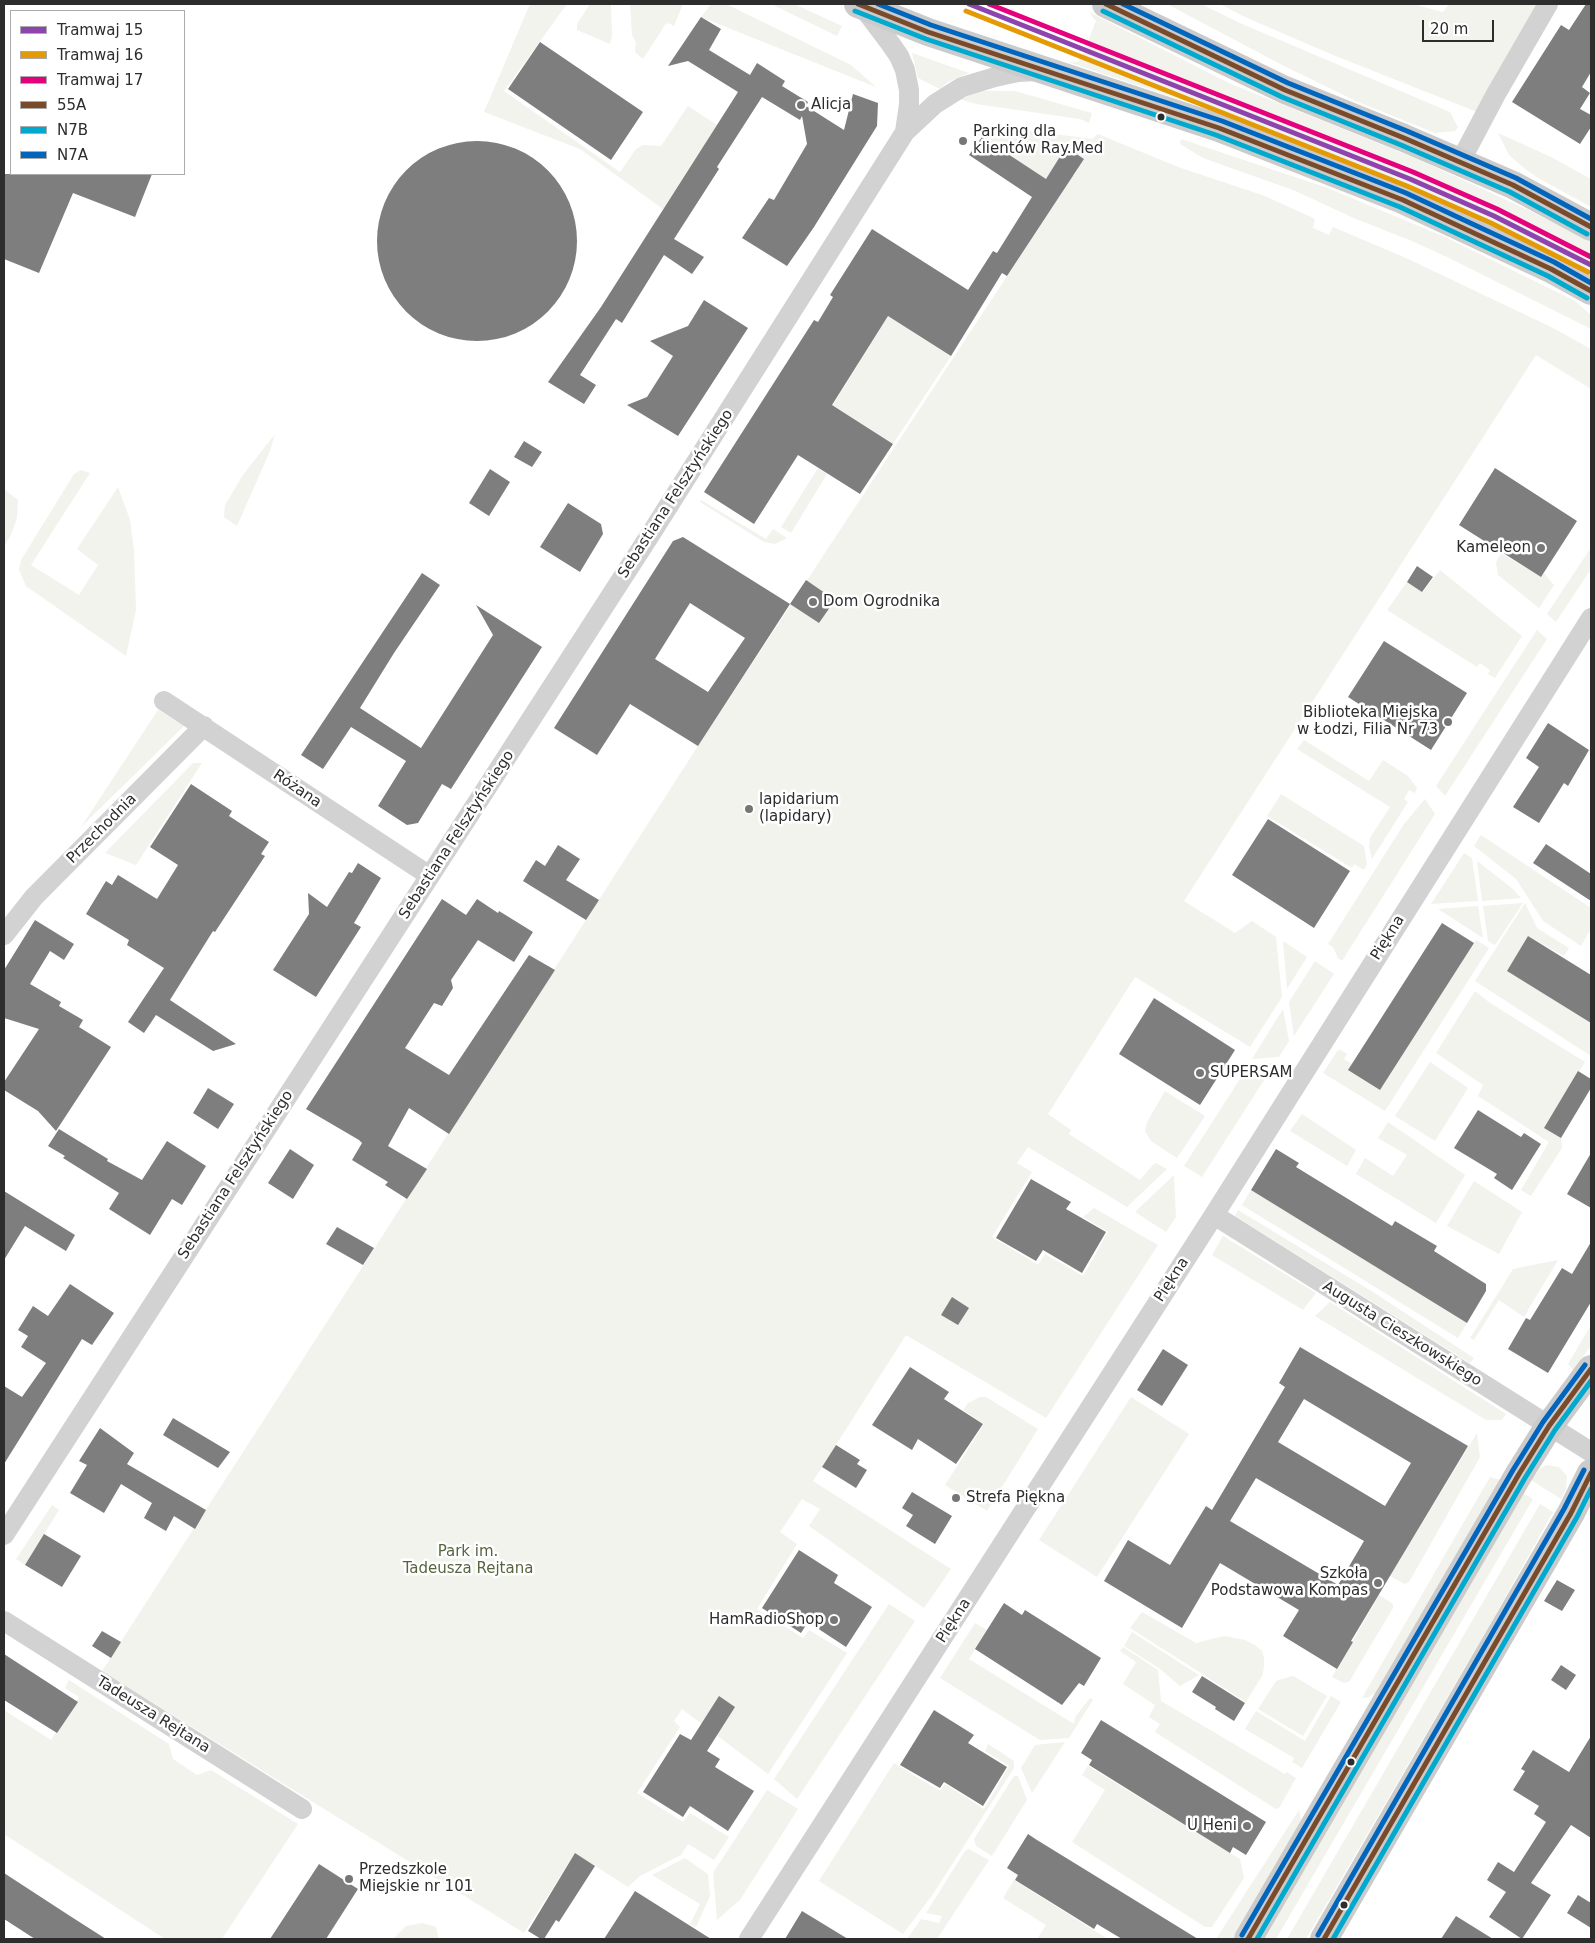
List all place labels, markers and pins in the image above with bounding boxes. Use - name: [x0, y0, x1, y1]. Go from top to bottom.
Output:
- place label: Alicja: [811, 96, 851, 114]
- marker: Alicja: [795, 99, 807, 111]
- unlabelled marker: [1156, 112, 1166, 122]
- place label: Parking dla klientów Ray.Med: [973, 123, 1103, 158]
- marker: Parking dla klientów Ray.Med: [957, 135, 969, 147]
- place label: Kameleon: [1456, 539, 1531, 557]
- marker: Kameleon: [1535, 542, 1547, 554]
- place label: Dom Ogrodnika: [823, 593, 940, 611]
- marker: Dom Ogrodnika: [807, 596, 819, 608]
- place label: Biblioteka Miejska w Łodzi, Filia Nr 73: [1297, 704, 1438, 739]
- marker: Biblioteka Miejska w Łodzi, Filia Nr 73: [1442, 716, 1454, 728]
- place label: lapidarium (lapidary): [759, 791, 839, 826]
- marker: lapidarium (lapidary): [743, 803, 755, 815]
- place label: SUPERSAM: [1210, 1064, 1292, 1082]
- marker: SUPERSAM: [1194, 1067, 1206, 1079]
- place label: Strefa Piękna: [966, 1489, 1065, 1507]
- marker: Strefa Piękna: [950, 1492, 962, 1504]
- place label: Szkoła Podstawowa Kompas: [1211, 1565, 1368, 1600]
- marker: Szkoła Podstawowa Kompas: [1372, 1577, 1384, 1589]
- place label: HamRadioShop: [709, 1611, 824, 1629]
- marker: HamRadioShop: [828, 1614, 840, 1626]
- unlabelled marker: [1346, 1757, 1356, 1767]
- place label: U Heni: [1187, 1817, 1237, 1835]
- marker: U Heni: [1241, 1820, 1253, 1832]
- place label: Przedszkole Miejskie nr 101: [359, 1861, 473, 1896]
- marker: Przedszkole Miejskie nr 101: [343, 1873, 355, 1885]
- unlabelled marker: [1339, 1900, 1349, 1910]

